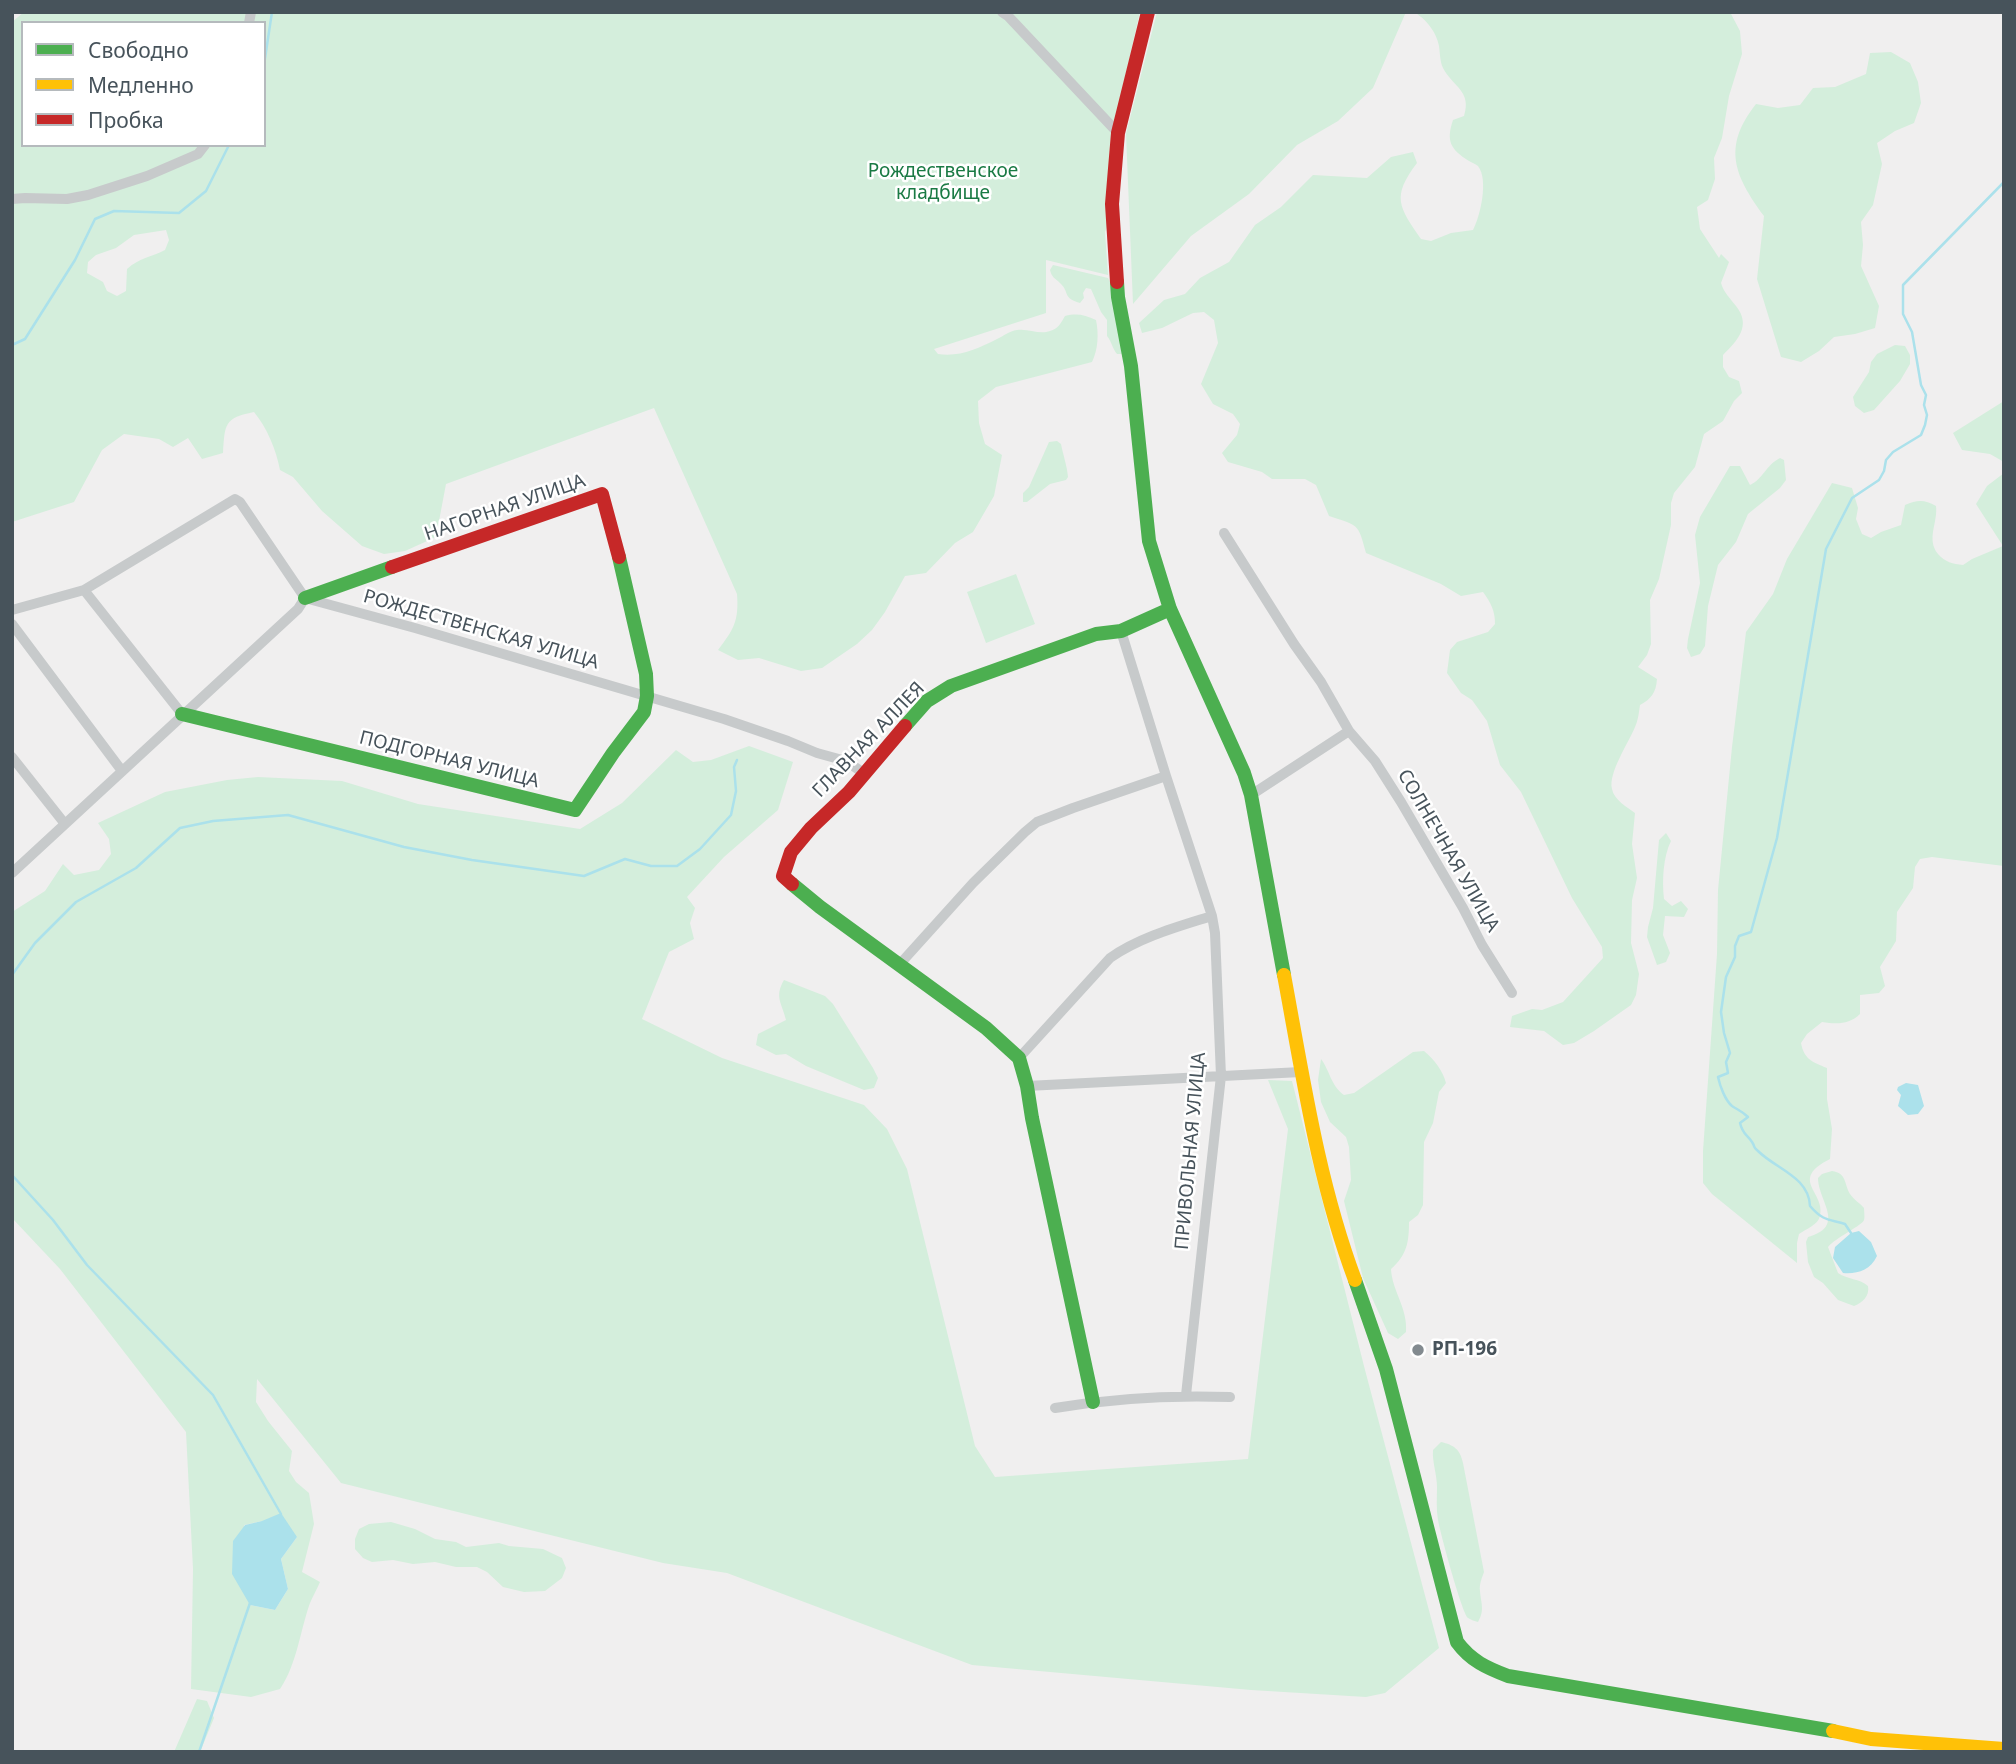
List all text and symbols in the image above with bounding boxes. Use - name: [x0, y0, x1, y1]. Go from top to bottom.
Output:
- legend: [21, 21, 266, 147]
- text: Свободно: [88, 36, 189, 64]
- text: Медленно: [88, 71, 194, 99]
- text: Пробка: [88, 106, 164, 134]
- park label: Рождественское кладбище: [868, 161, 1018, 205]
- street label: НАГОРНАЯ УЛИЦА: [422, 470, 588, 546]
- street label: РОЖДЕСТВЕНСКАЯ УЛИЦА: [361, 585, 601, 675]
- street label: ГЛАВНАЯ АЛЛЕЯ: [808, 678, 930, 802]
- street label: ПОДГОРНАЯ УЛИЦА: [357, 727, 541, 793]
- street label: СОЛНЕЧНАЯ УЛИЦА: [1392, 766, 1504, 936]
- street label: ПРИВОЛЬНАЯ УЛИЦА: [1171, 1051, 1211, 1251]
- place label: РП-196: [1432, 1339, 1497, 1361]
- marker: РП-196: [1410, 1342, 1426, 1358]

